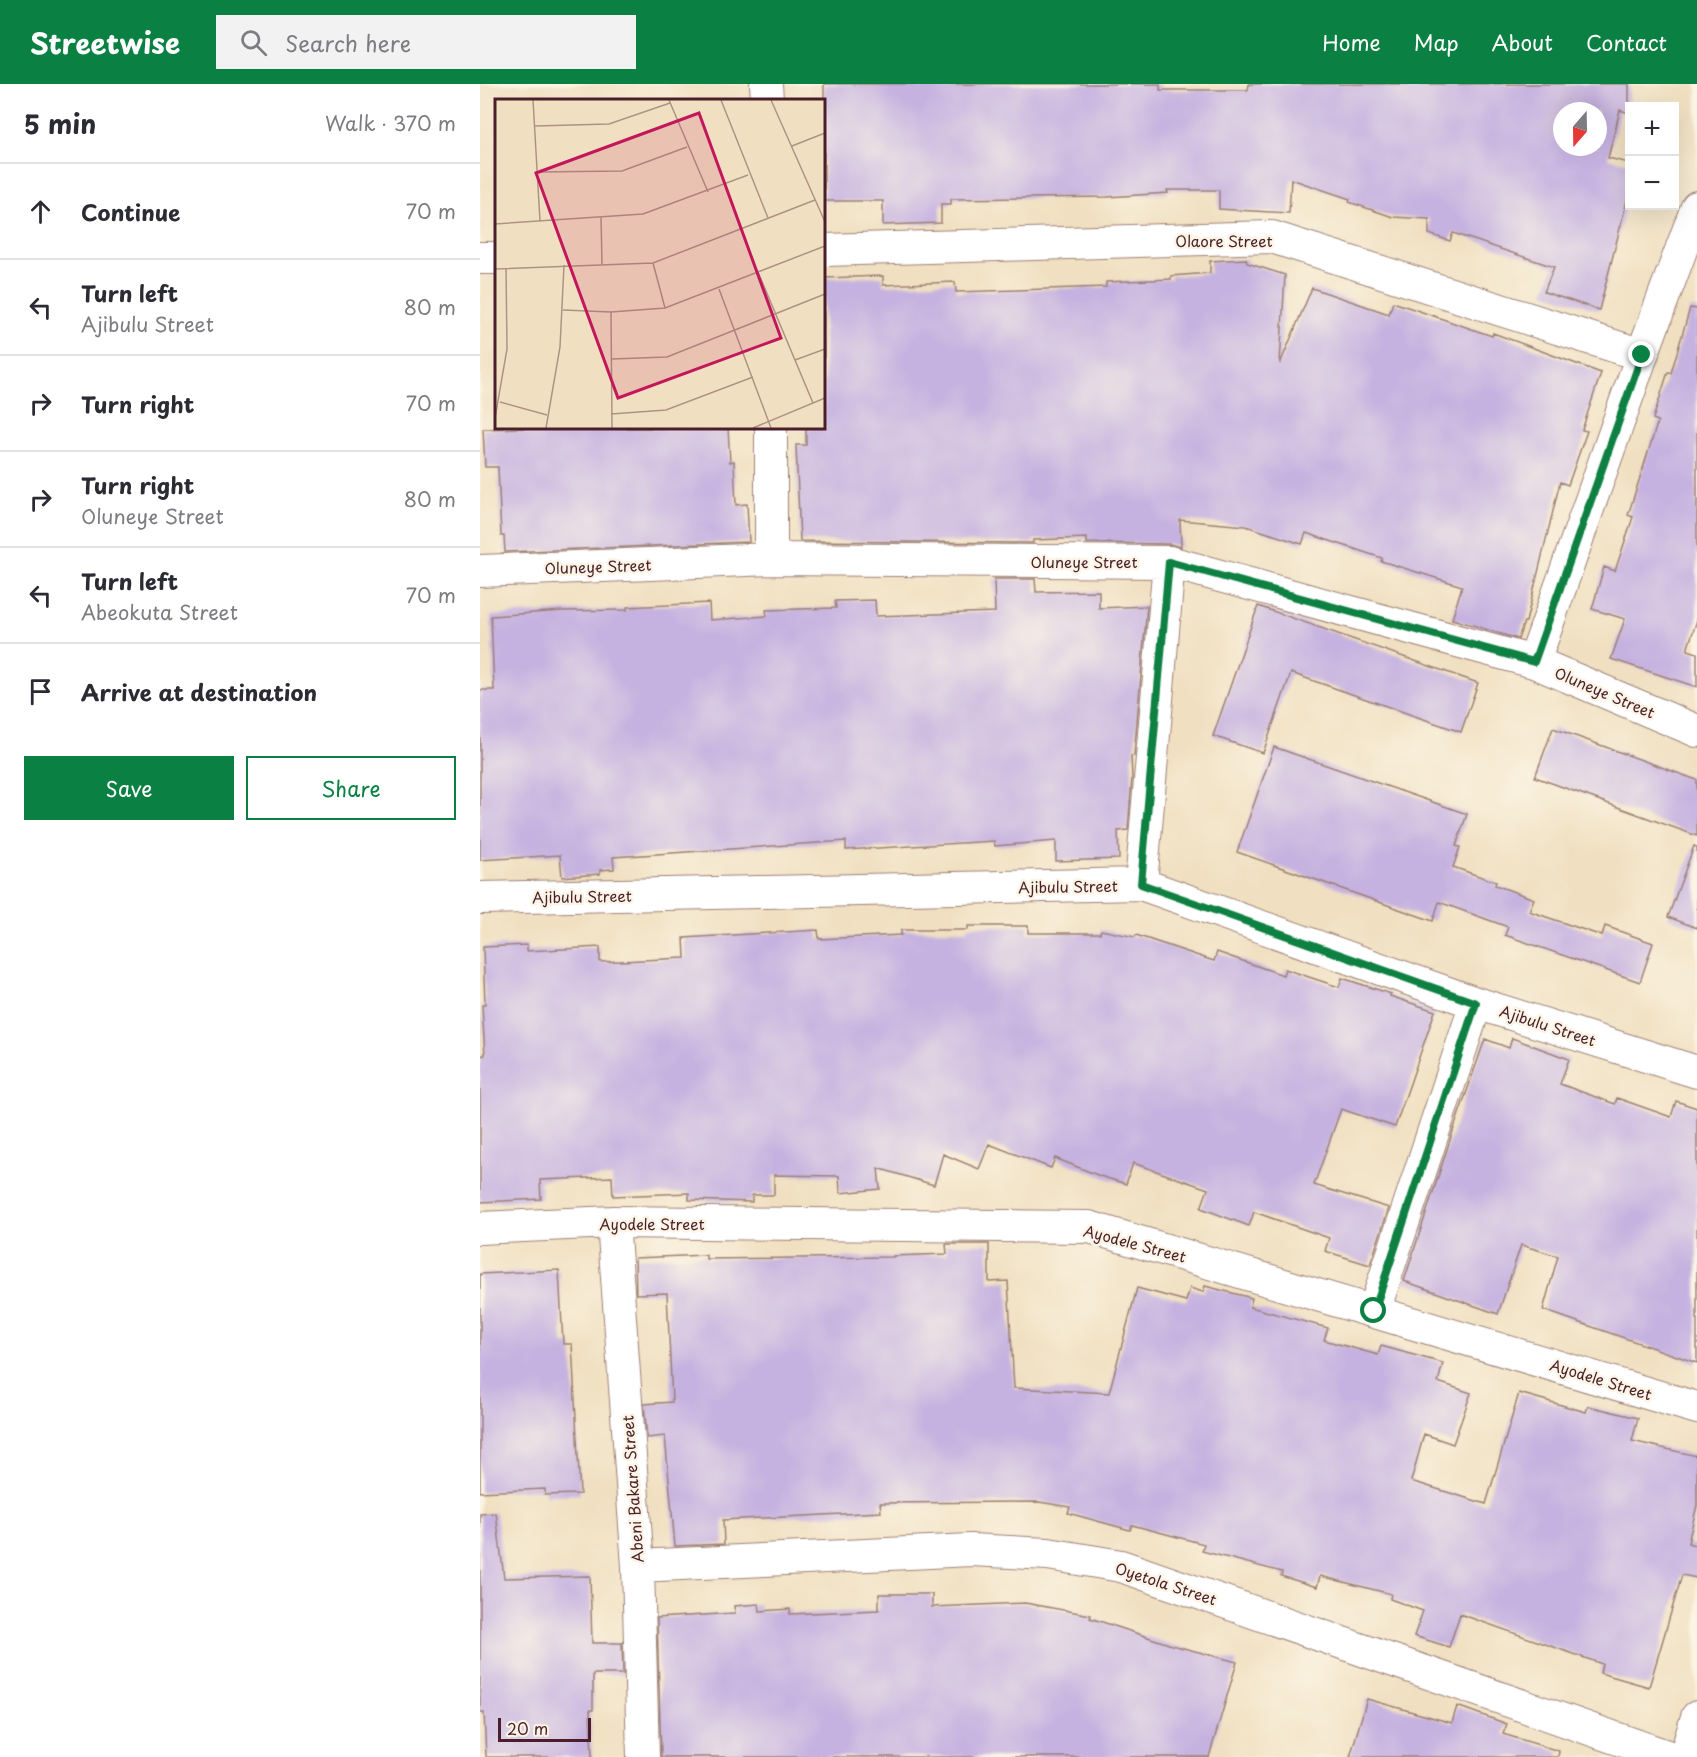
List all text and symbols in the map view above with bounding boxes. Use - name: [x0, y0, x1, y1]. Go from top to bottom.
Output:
- search box: [216, 15, 636, 69]
- text: Streetwise: [30, 21, 180, 64]
- icon: search: [237, 26, 270, 59]
- text: Search here: [285, 26, 411, 59]
- text: Home: [1322, 26, 1381, 58]
- text: Map: [1414, 26, 1459, 58]
- text: About: [1492, 26, 1553, 58]
- text: Contact: [1586, 26, 1667, 58]
- inset map: [495, 99, 825, 429]
- north arrow: [1553, 102, 1607, 156]
- map controls: [1625, 102, 1679, 210]
- button: +: [1625, 102, 1679, 156]
- text: 5 min: [24, 104, 96, 143]
- text: Walk · 370 m: [325, 108, 456, 138]
- button: −: [1625, 156, 1679, 210]
- icon: ahead: [24, 195, 57, 228]
- text: Continue: [81, 195, 180, 228]
- text: 70 m: [406, 196, 456, 226]
- street label: Olaore Street: [1175, 229, 1273, 252]
- text: Turn left: [81, 276, 178, 309]
- icon: left: [24, 291, 57, 324]
- text: 80 m: [404, 292, 456, 322]
- text: Ajibulu Street: [81, 309, 214, 339]
- route end: [1628, 341, 1654, 367]
- icon: right: [24, 387, 57, 420]
- text: Turn right: [81, 387, 194, 420]
- text: 70 m: [406, 388, 456, 418]
- text: Turn right: [81, 468, 194, 501]
- icon: right: [24, 483, 57, 516]
- text: 80 m: [404, 484, 456, 514]
- text: Oluneye Street: [81, 501, 224, 531]
- street label: Oluneye Street: [1031, 550, 1138, 573]
- street label: Oluneye Street: [544, 553, 652, 579]
- text: Turn left: [81, 564, 178, 597]
- icon: left: [24, 579, 57, 612]
- text: 70 m: [406, 580, 456, 610]
- text: Abeokuta Street: [81, 597, 238, 627]
- street label: Oluneye Street: [1551, 661, 1659, 723]
- icon: arrive: [24, 675, 57, 708]
- text: Arrive at destination: [81, 675, 317, 708]
- button: Save: [24, 756, 234, 820]
- button: Share: [246, 756, 456, 820]
- street label: Ajibulu Street: [1018, 874, 1118, 898]
- street label: Ajibulu Street: [532, 884, 632, 908]
- street label: Ajibulu Street: [1497, 999, 1599, 1051]
- street label: Ayodele Street: [599, 1212, 705, 1235]
- street label: Ayodele Street: [1081, 1218, 1189, 1268]
- route start: [1360, 1297, 1386, 1323]
- street label: Ayodele Street: [1547, 1353, 1655, 1405]
- street label: Abeni Bakare Street: [615, 1415, 649, 1563]
- street label: Oyetola Street: [1112, 1556, 1220, 1610]
- scale bar: [498, 1715, 591, 1742]
- text: 20 m: [507, 1716, 548, 1740]

